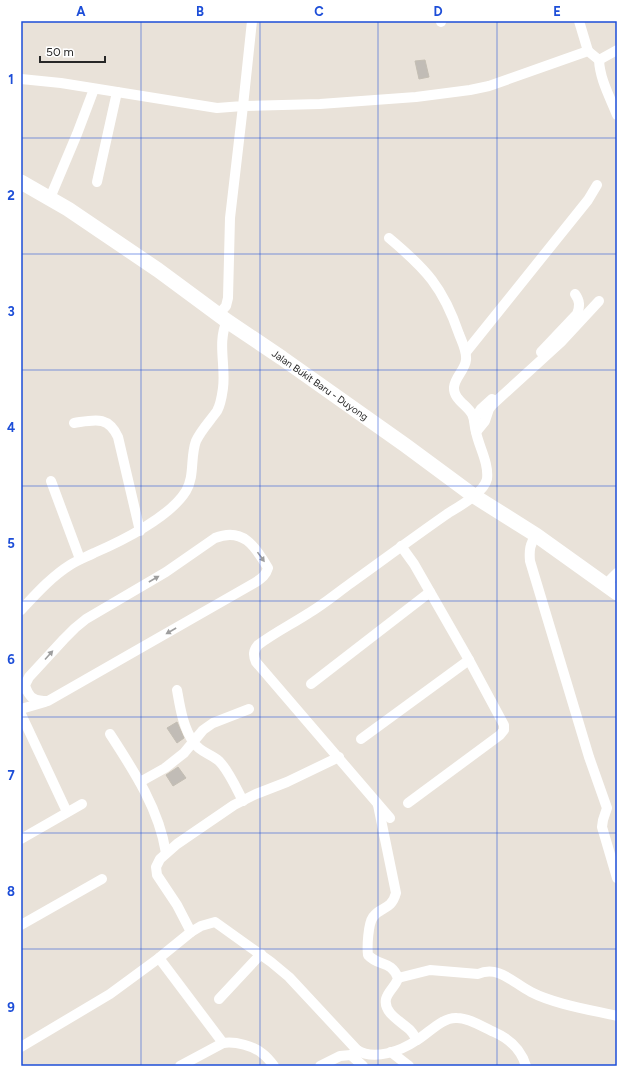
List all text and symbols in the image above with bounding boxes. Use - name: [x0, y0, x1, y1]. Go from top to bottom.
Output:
- text: A: [76, 4, 86, 19]
- text: B: [196, 4, 204, 19]
- text: C: [314, 4, 324, 19]
- text: D: [433, 4, 443, 19]
- text: E: [553, 4, 561, 19]
- scale bar: [40, 38, 105, 64]
- text: 50 m: [46, 45, 74, 59]
- text: 1: [8, 72, 14, 87]
- text: 2: [7, 188, 15, 203]
- text: 3: [7, 304, 15, 319]
- street label: Jalan Bukit Baru - Duyong: [269, 347, 371, 423]
- text: 4: [7, 420, 15, 435]
- text: 5: [7, 536, 15, 551]
- one-way arrow: [256, 552, 265, 563]
- one-way arrow: [148, 576, 160, 583]
- one-way arrow: [165, 628, 177, 635]
- one-way arrow: [45, 649, 54, 660]
- text: 6: [7, 652, 15, 667]
- text: 7: [7, 768, 15, 783]
- text: 8: [7, 884, 15, 899]
- text: 9: [7, 1000, 15, 1015]

